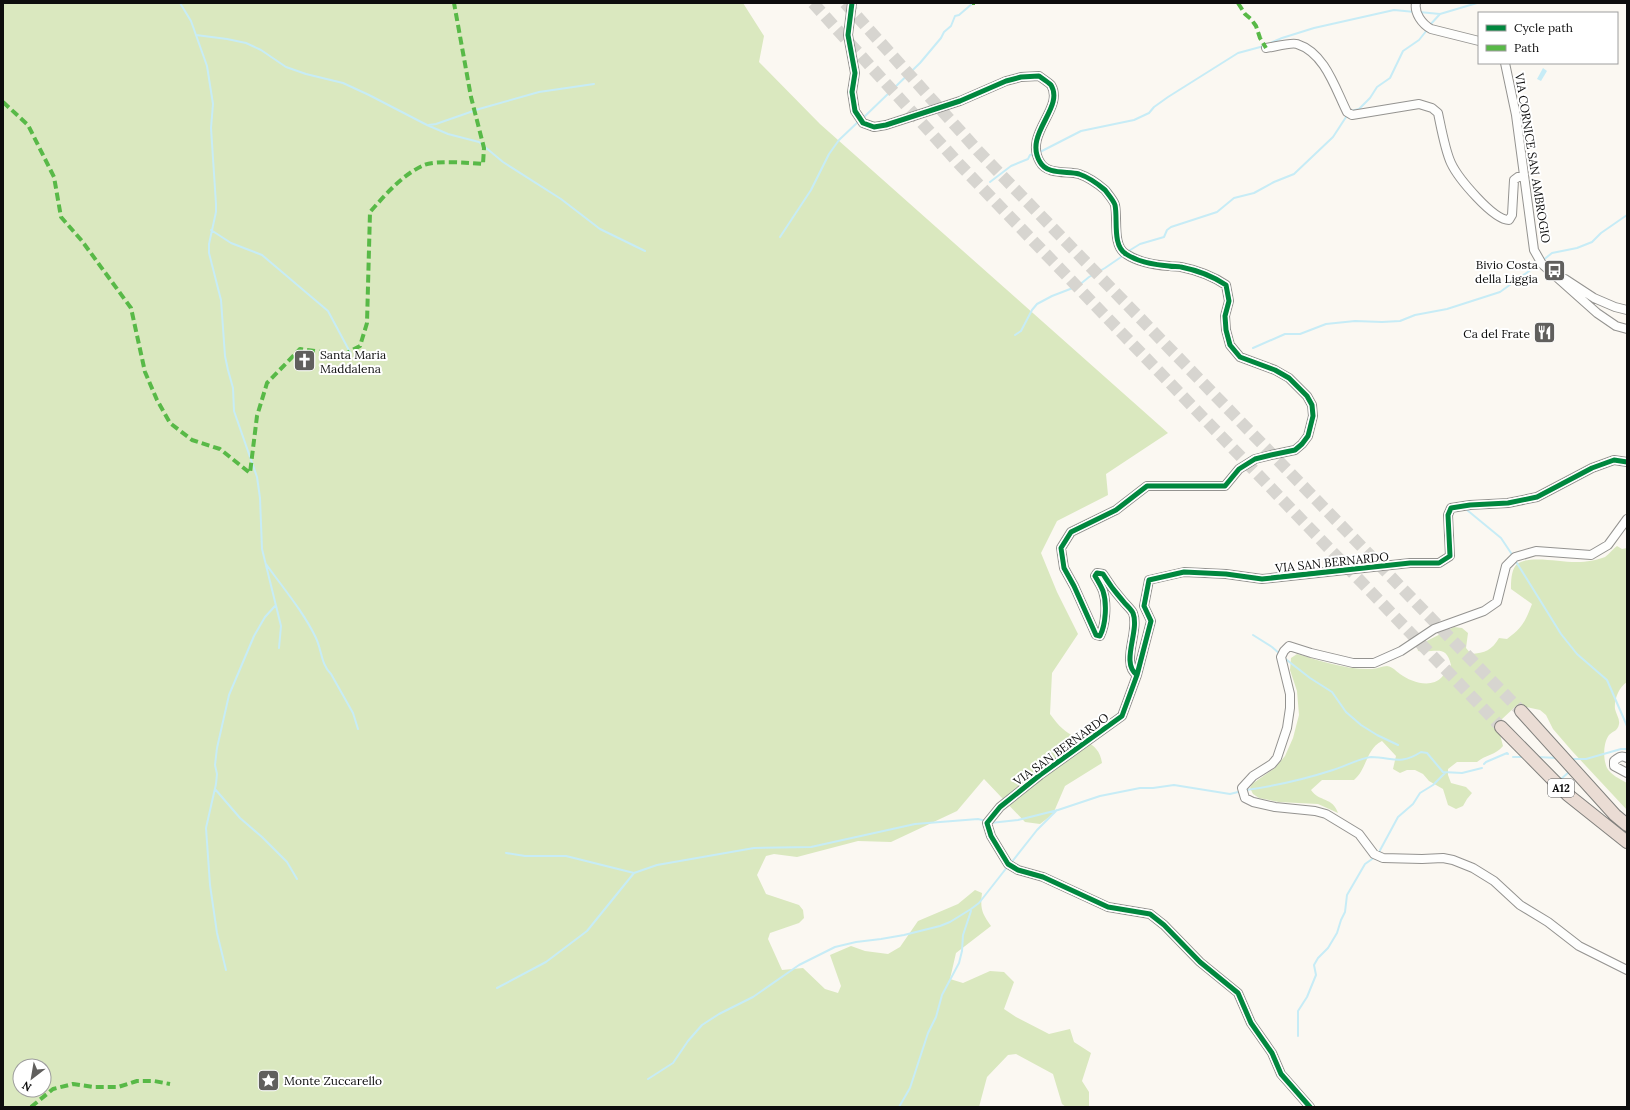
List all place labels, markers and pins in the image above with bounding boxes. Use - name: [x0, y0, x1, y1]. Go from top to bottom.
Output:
- place label: Bivio Costa della Liggia: [1475, 257, 1538, 286]
- bus stop icon: Bivio Costa della Liggia: [1541, 258, 1567, 284]
- restaurant icon: Ca del Frate: [1532, 320, 1558, 346]
- place label: Ca del Frate: [1463, 326, 1530, 341]
- place label: Santa Maria Maddalena: [320, 347, 386, 376]
- church icon: Santa Maria Maddalena: [292, 348, 318, 374]
- place icon: Monte Zuccarello: [255, 1067, 281, 1093]
- place label: Monte Zuccarello: [284, 1073, 382, 1088]

